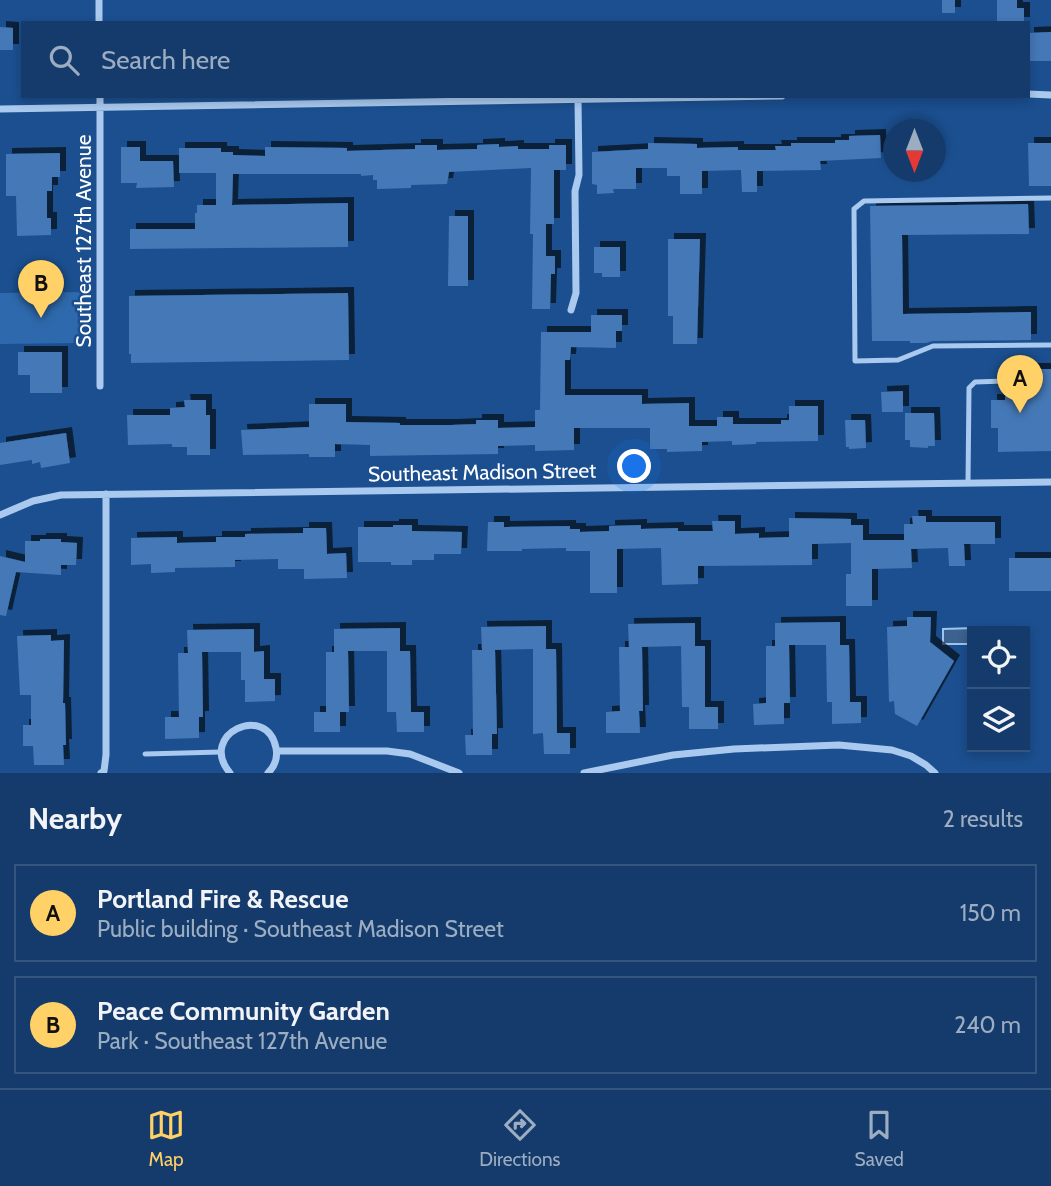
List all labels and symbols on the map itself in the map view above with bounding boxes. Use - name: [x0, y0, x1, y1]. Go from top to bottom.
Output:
- north arrow: [883, 119, 946, 182]
- street label: Southeast 127th Avenue: [71, 134, 96, 347]
- pin: B: [18, 260, 64, 318]
- pin: A: [997, 355, 1043, 413]
- your location: [617, 449, 651, 483]
- street label: Southeast Madison Street: [368, 458, 596, 486]

